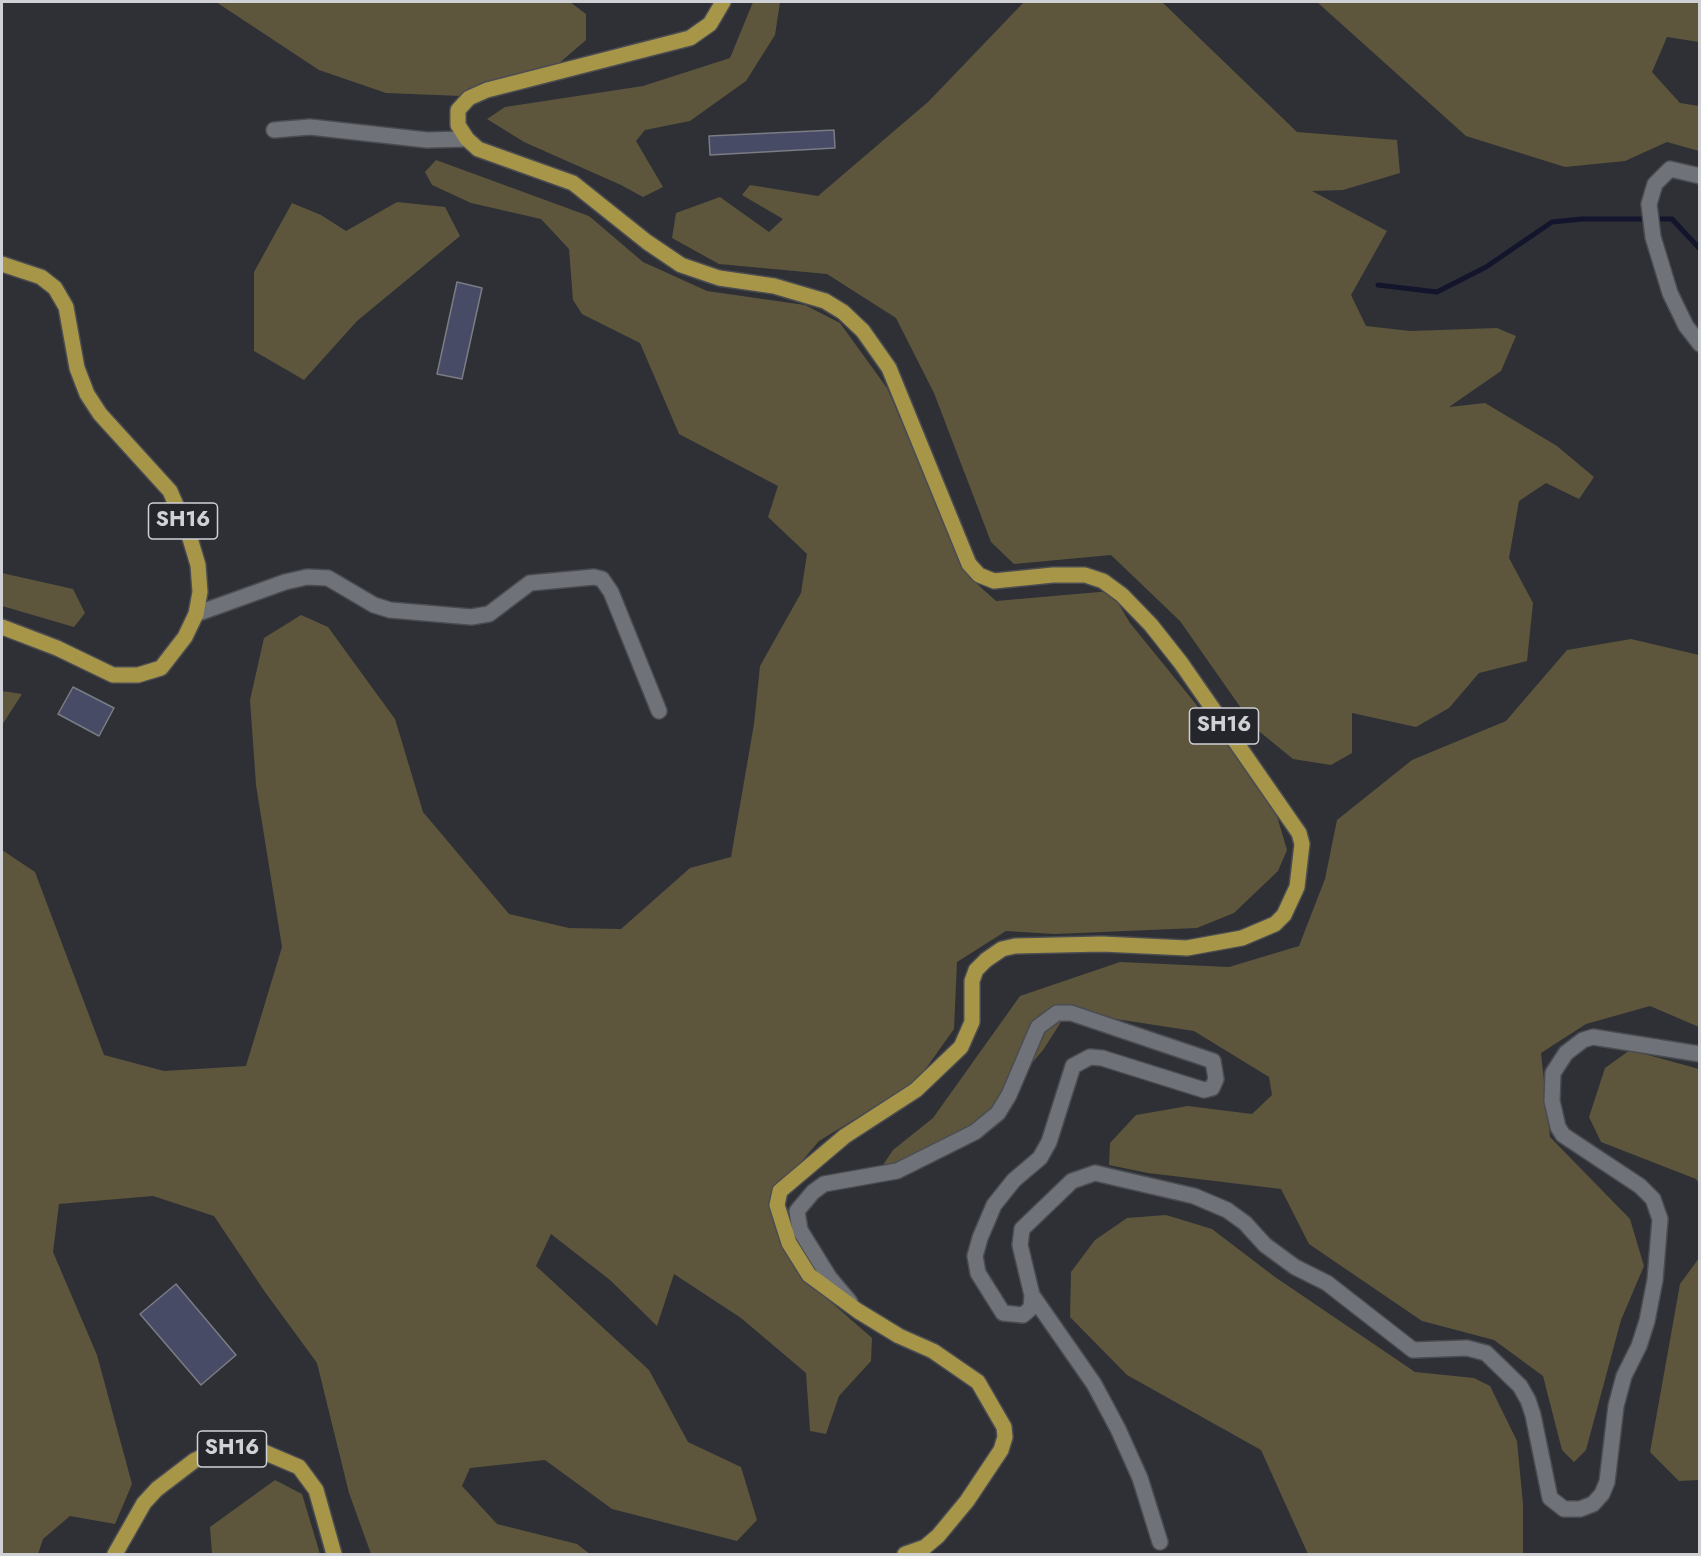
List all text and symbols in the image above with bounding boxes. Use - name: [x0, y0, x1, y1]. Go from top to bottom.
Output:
- road number: SH16: [148, 503, 218, 539]
- road number: SH16: [1190, 708, 1258, 744]
- road number: SH16: [198, 1431, 266, 1467]

